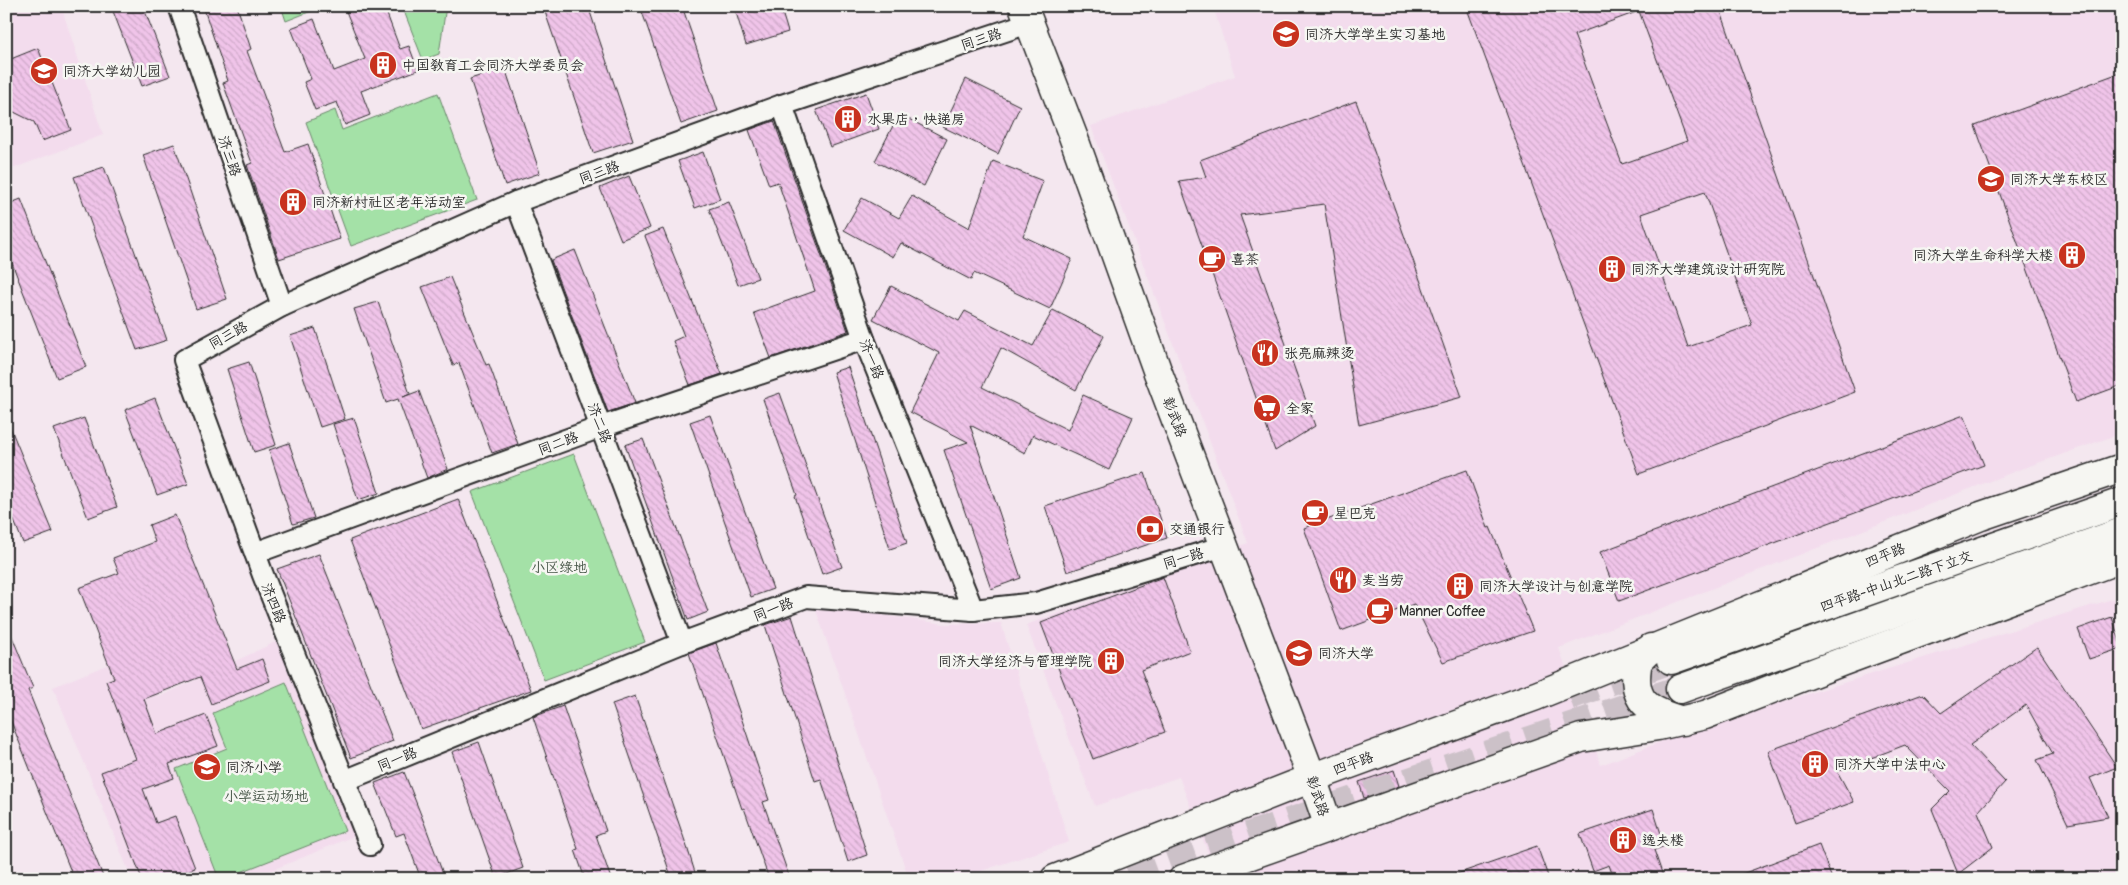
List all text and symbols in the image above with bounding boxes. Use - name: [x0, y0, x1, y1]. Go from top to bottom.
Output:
- school or university icon: 同济大学学生实习基地: [1271, 19, 1301, 49]
- street label: 同三路: [959, 25, 1004, 54]
- place label: 同济大学学生实习基地: [1305, 26, 1445, 43]
- building icon: 中国教育工会同济大学委员会: [368, 50, 398, 80]
- school or university icon: 同济大学幼儿园: [29, 56, 59, 86]
- place label: 中国教育工会同济大学委员会: [402, 57, 584, 74]
- place label: 同济大学幼儿园: [63, 63, 161, 80]
- building icon: 水果店，快递房: [833, 104, 863, 134]
- place label: 水果店，快递房: [867, 111, 965, 128]
- street label: 济三路: [215, 134, 244, 179]
- street label: 同三路: [577, 157, 622, 188]
- school or university icon: 同济大学东校区: [1976, 164, 2006, 194]
- place label: 同济大学东校区: [2010, 171, 2108, 188]
- building icon: 同济新村社区老年活动室: [278, 187, 308, 217]
- place label: 同济新村社区老年活动室: [312, 194, 466, 211]
- building icon: 同济大学生命科学大楼: [2057, 240, 2087, 270]
- cafe icon: 喜茶: [1197, 244, 1227, 274]
- place label: 同济大学生命科学大楼: [1913, 247, 2053, 264]
- place label: 喜茶: [1231, 251, 1259, 268]
- building icon: 同济大学建筑设计研究院: [1597, 254, 1627, 284]
- place label: 同济大学建筑设计研究院: [1631, 261, 1785, 278]
- street label: 同三路: [206, 318, 251, 353]
- street label: 济一路: [856, 337, 887, 382]
- restaurant icon: 张亮麻辣烫: [1250, 338, 1280, 368]
- place label: 张亮麻辣烫: [1284, 345, 1354, 362]
- supermarket icon: 全家: [1252, 393, 1282, 423]
- street label: 彰武路: [1159, 395, 1190, 440]
- place label: 全家: [1286, 400, 1314, 417]
- street label: 济二路: [584, 401, 615, 446]
- street label: 同二路: [536, 428, 581, 459]
- cafe icon: 星巴克: [1300, 498, 1330, 528]
- place label: 星巴克: [1334, 505, 1376, 522]
- bank icon: 交通银行: [1135, 514, 1165, 544]
- place label: 交通银行: [1169, 521, 1225, 538]
- street label: 四平路: [1863, 540, 1908, 571]
- street label: 同一路: [1161, 544, 1206, 573]
- street label: 四平路-中山北二路下立交: [1818, 547, 1975, 616]
- park label: 小区绿地: [531, 559, 587, 576]
- restaurant icon: 麦当劳: [1328, 565, 1358, 595]
- building icon: 同济大学设计与创意学院: [1445, 571, 1475, 601]
- place label: 麦当劳: [1362, 572, 1404, 589]
- place label: 同济大学设计与创意学院: [1479, 578, 1633, 595]
- street label: 济四路: [258, 581, 289, 626]
- street label: 同一路: [751, 594, 796, 625]
- cafe icon: Manner Coffee: [1365, 596, 1395, 626]
- place label: Manner Coffee: [1399, 603, 1485, 620]
- school or university icon: 同济大学: [1284, 638, 1314, 668]
- place label: 同济大学: [1318, 645, 1374, 662]
- building icon: 同济大学经济与管理学院: [1096, 646, 1126, 676]
- place label: 同济大学经济与管理学院: [938, 653, 1092, 670]
- street label: 同一路: [375, 744, 420, 775]
- street label: 四平路: [1331, 748, 1376, 779]
- building icon: 同济大学中法中心: [1800, 749, 1830, 779]
- school or university icon: 同济小学: [192, 752, 222, 782]
- place label: 同济大学中法中心: [1834, 756, 1946, 773]
- place label: 同济小学: [226, 759, 282, 776]
- street label: 彰武路: [1303, 774, 1332, 819]
- park label: 小学运动场地: [224, 788, 308, 805]
- building icon: 逸夫楼: [1608, 825, 1638, 855]
- place label: 逸夫楼: [1642, 832, 1684, 849]

